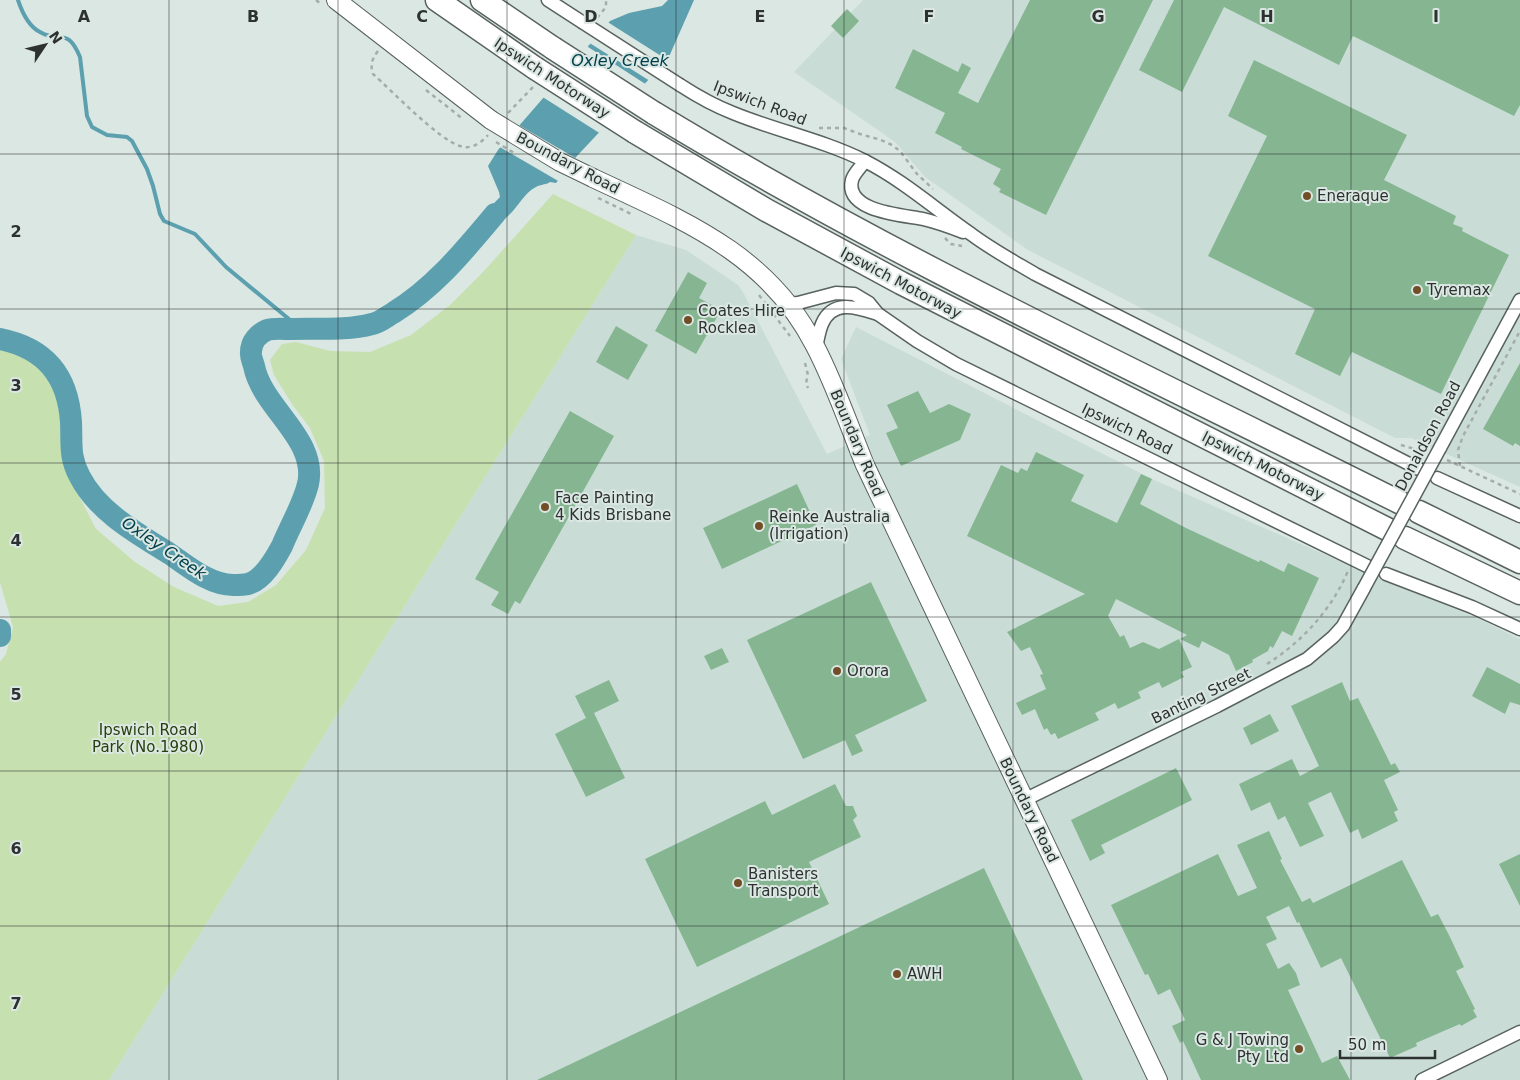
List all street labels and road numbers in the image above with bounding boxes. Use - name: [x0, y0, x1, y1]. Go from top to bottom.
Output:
- street label: Ipswich Motorway: [491, 34, 613, 122]
- street label: Ipswich Road: [711, 77, 809, 129]
- street label: Boundary Road: [513, 128, 623, 198]
- street label: Ipswich Motorway: [837, 244, 965, 323]
- street label: Donaldson Road: [1391, 378, 1465, 494]
- street label: Boundary Road: [826, 387, 888, 499]
- street label: Ipswich Road: [1079, 399, 1175, 459]
- street label: Ipswich Motorway: [1199, 427, 1327, 505]
- street label: Banting Street: [1148, 664, 1254, 728]
- street label: Boundary Road: [996, 755, 1062, 865]

